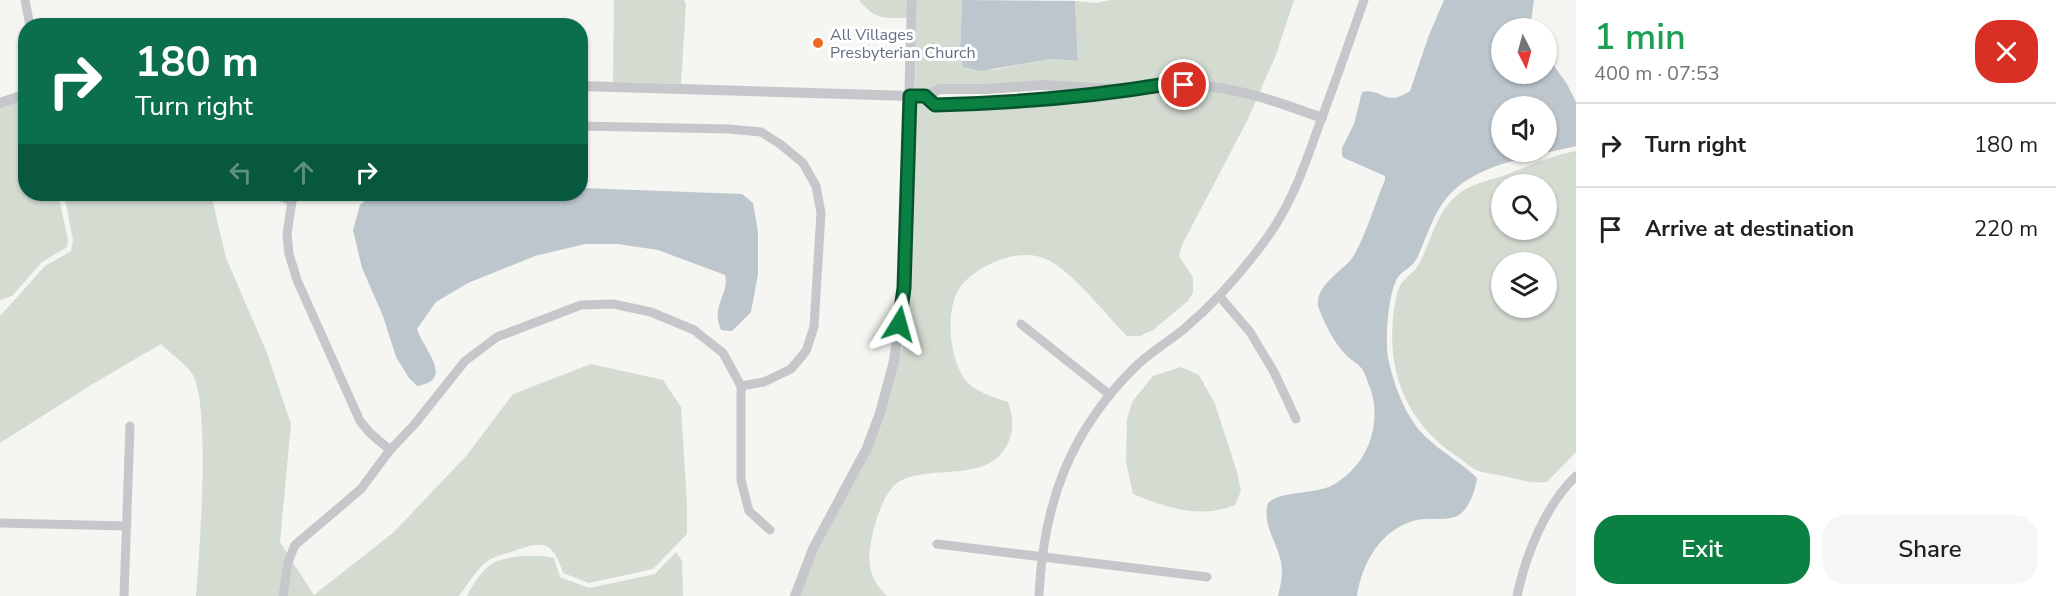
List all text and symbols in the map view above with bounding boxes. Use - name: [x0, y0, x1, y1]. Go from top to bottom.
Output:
- text: 1 min: [1594, 13, 1686, 62]
- north arrow: [1491, 18, 1557, 84]
- map controls: [1491, 18, 1557, 318]
- button: close: [1975, 20, 2038, 83]
- place label: All Villages Presbyterian Church: [830, 24, 976, 64]
- text: 180 m: [135, 34, 259, 91]
- marker: All Villages Presbyterian Church: [811, 36, 825, 50]
- icon: right: [36, 42, 114, 120]
- pin: [1158, 59, 1209, 110]
- text: 400 m · 07:53: [1594, 60, 1720, 87]
- icon: arrive: [1167, 68, 1200, 101]
- text: Turn right: [135, 88, 253, 125]
- button: sound: [1491, 96, 1557, 162]
- icon: right: [1594, 129, 1627, 162]
- text: Turn right: [1645, 130, 1746, 160]
- text: 180 m: [1974, 130, 2038, 160]
- icon: left: [224, 156, 257, 189]
- icon: ahead: [287, 156, 320, 189]
- icon: right: [350, 156, 383, 189]
- button: search: [1491, 174, 1557, 240]
- icon: arrive: [1594, 213, 1627, 246]
- text: Arrive at destination: [1645, 214, 1854, 244]
- text: 220 m: [1974, 214, 2038, 244]
- button: layers: [1491, 252, 1557, 318]
- position arrow: [867, 292, 931, 356]
- button: Exit: [1594, 515, 1810, 584]
- button: Share: [1822, 515, 2038, 584]

